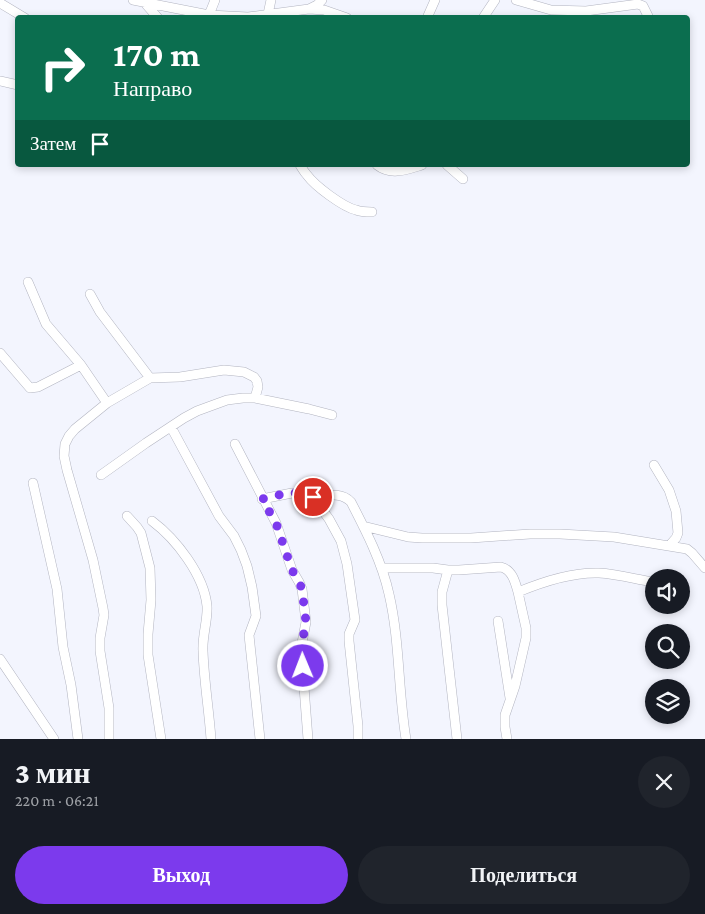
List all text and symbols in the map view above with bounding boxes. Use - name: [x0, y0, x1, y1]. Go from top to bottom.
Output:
- icon: right: [30, 35, 95, 100]
- text: 170 m: [113, 35, 200, 74]
- text: Направо: [113, 76, 192, 101]
- icon: arrive: [86, 130, 114, 158]
- text: Затем: [30, 133, 76, 154]
- pin: [292, 476, 334, 518]
- icon: arrive: [299, 483, 327, 511]
- map controls: [645, 569, 690, 724]
- button: sound: [645, 569, 690, 614]
- button: search: [645, 624, 690, 669]
- position arrow: [276, 639, 328, 691]
- button: layers: [645, 679, 690, 724]
- text: 3 мин: [15, 756, 91, 789]
- button: close: [638, 756, 690, 808]
- text: 220 m · 06:21: [15, 792, 99, 809]
- button: Выход: [15, 846, 348, 904]
- button: Поделиться: [358, 846, 690, 904]

